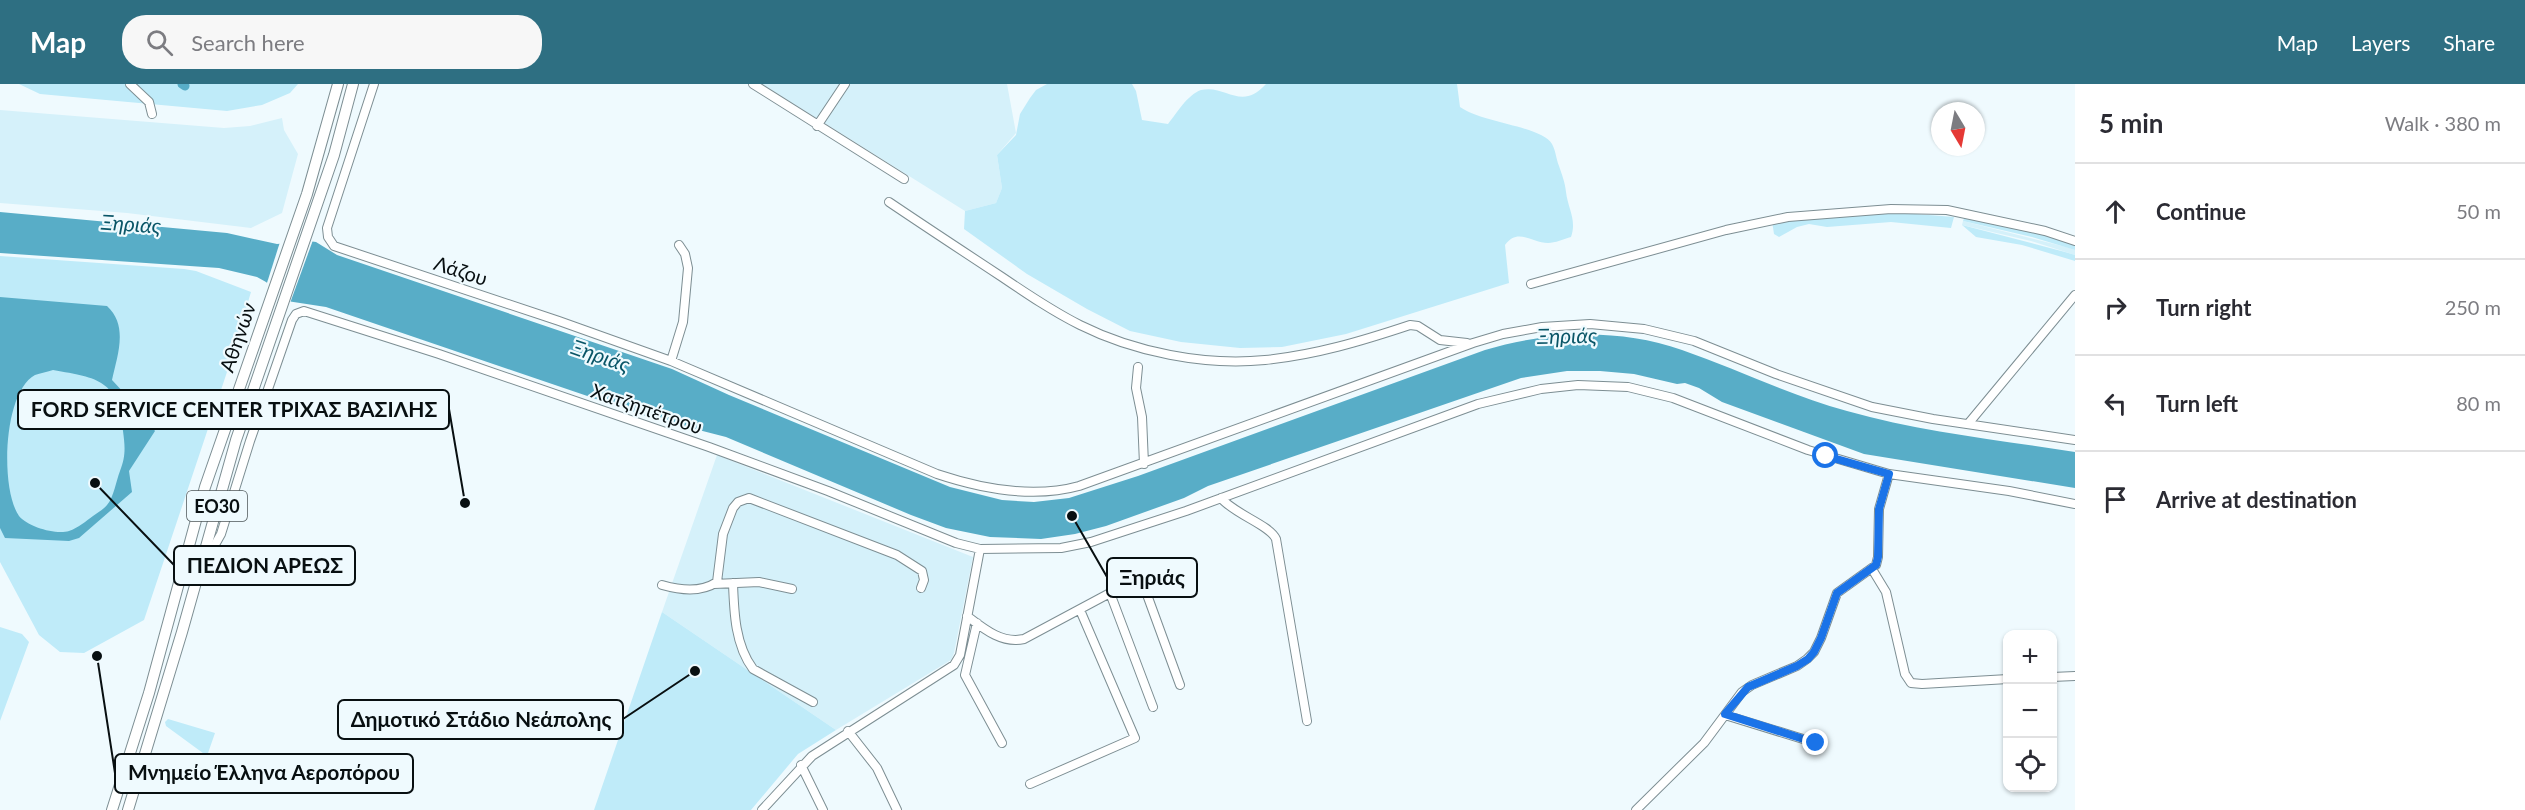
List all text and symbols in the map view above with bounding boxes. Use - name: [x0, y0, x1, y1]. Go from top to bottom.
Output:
- search box: [122, 15, 542, 69]
- text: Map: [30, 25, 86, 59]
- icon: search: [143, 26, 176, 59]
- text: Search here: [191, 29, 305, 56]
- text: Map: [2277, 30, 2318, 55]
- text: Layers: [2351, 30, 2410, 55]
- text: Share: [2443, 30, 2495, 55]
- north arrow: [1931, 102, 1985, 156]
- text: 5 min: [2099, 107, 2163, 139]
- text: Walk · 380 m: [2385, 111, 2501, 135]
- icon: ahead: [2099, 195, 2132, 228]
- text: Continue: [2156, 198, 2246, 225]
- text: 50 m: [2456, 199, 2501, 223]
- water label: Ξηριάς: [100, 208, 163, 238]
- street label: Λάζου: [431, 250, 491, 290]
- icon: right: [2099, 291, 2132, 324]
- text: Turn right: [2156, 294, 2251, 321]
- text: 250 m: [2445, 295, 2501, 319]
- street label: Αθηνών: [214, 299, 260, 375]
- water label: Ξηριάς: [1537, 322, 1598, 348]
- water label: Ξηριάς: [569, 333, 634, 377]
- street label: Χατζηπέτρου: [588, 378, 706, 438]
- icon: left: [2099, 387, 2132, 420]
- callout: FORD SERVICE CENTER ΤΡΙΧΑΣ ΒΑΣΙΛΗΣ: [18, 390, 449, 429]
- text: Turn left: [2156, 390, 2238, 417]
- text: 80 m: [2456, 391, 2501, 415]
- text: FORD SERVICE CENTER ΤΡΙΧΑΣ ΒΑΣΙΛΗΣ: [31, 396, 437, 421]
- route start: [1812, 442, 1838, 468]
- icon: arrive: [2099, 483, 2132, 516]
- text: Arrive at destination: [2156, 486, 2357, 513]
- road number: ΕΟ30: [187, 491, 247, 521]
- callout: ΠΕΔΙΟΝ ΑΡΕΩΣ: [174, 546, 355, 585]
- text: ΠΕΔΙΟΝ ΑΡΕΩΣ: [187, 552, 343, 577]
- callout: Ξηριάς: [1107, 558, 1197, 597]
- text: Ξηριάς: [1119, 564, 1185, 589]
- map controls: [2003, 630, 2057, 792]
- button: +: [2003, 630, 2057, 684]
- button: −: [2003, 684, 2057, 738]
- callout: Δημοτικό Στάδιο Νεάπολης: [338, 700, 623, 739]
- text: Δημοτικό Στάδιο Νεάπολης: [351, 706, 611, 731]
- route end: [1802, 729, 1828, 755]
- button: locate: [2003, 738, 2057, 792]
- callout: Μνημείο Έλληνα Αεροπόρου: [115, 754, 413, 793]
- text: Μνημείο Έλληνα Αεροπόρου: [128, 759, 400, 784]

